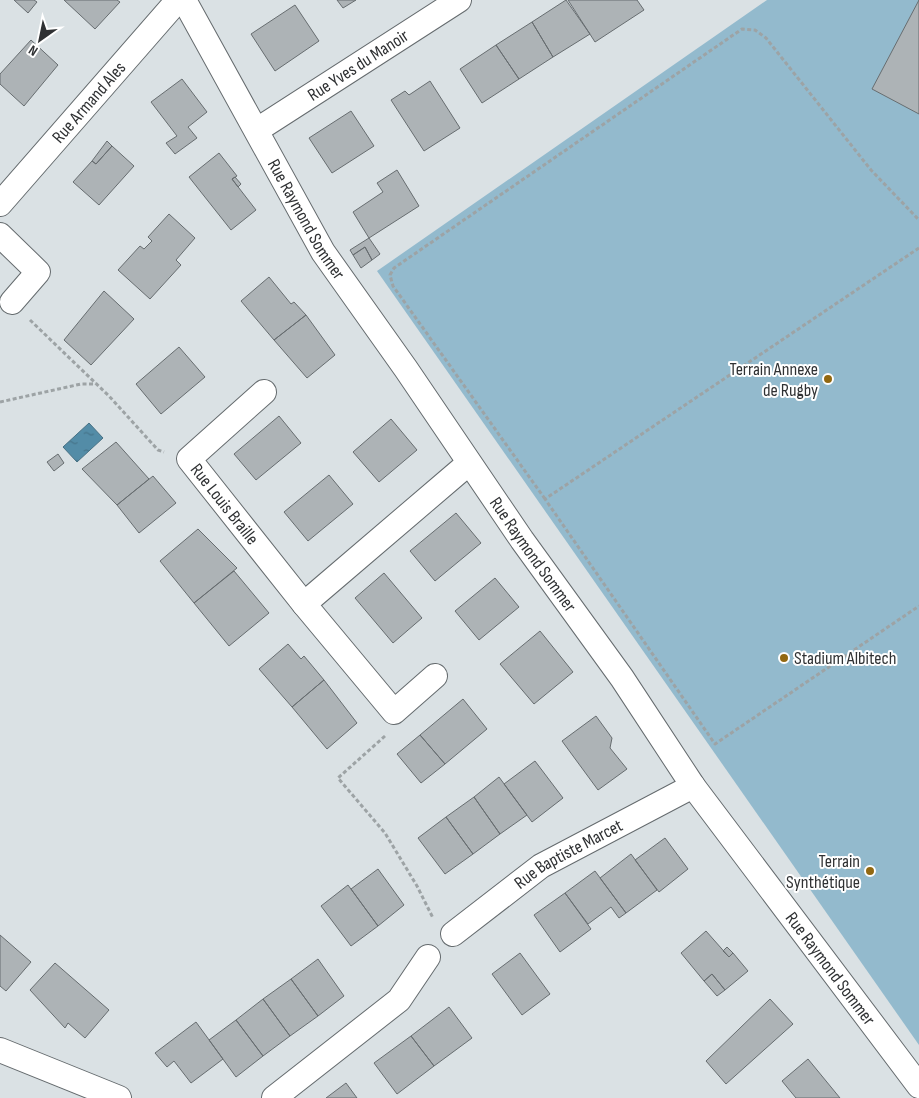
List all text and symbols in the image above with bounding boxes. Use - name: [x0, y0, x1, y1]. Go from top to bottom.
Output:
- north arrow: [15, 15, 65, 65]
- street label: Rue Yves du Manoir: [303, 25, 412, 105]
- text: N: [25, 41, 41, 60]
- street label: Rue Armand Ales: [48, 57, 130, 147]
- street label: Rue Raymond Sommer: [263, 155, 350, 283]
- place label: Terrain Annexe de Rugby: [730, 359, 818, 401]
- marker: Terrain Annexe de Rugby: [822, 373, 834, 385]
- street label: Rue Louis Braille: [186, 459, 263, 549]
- street label: Rue Raymond Sommer: [485, 493, 581, 616]
- place label: Stadium Albitech: [794, 648, 896, 669]
- marker: Stadium Albitech: [778, 652, 790, 664]
- street label: Rue Baptiste Marcet: [510, 814, 627, 893]
- place label: Terrain Synthétique: [786, 851, 860, 893]
- marker: Terrain Synthétique: [864, 865, 876, 877]
- street label: Rue Raymond Sommer: [781, 908, 880, 1029]

